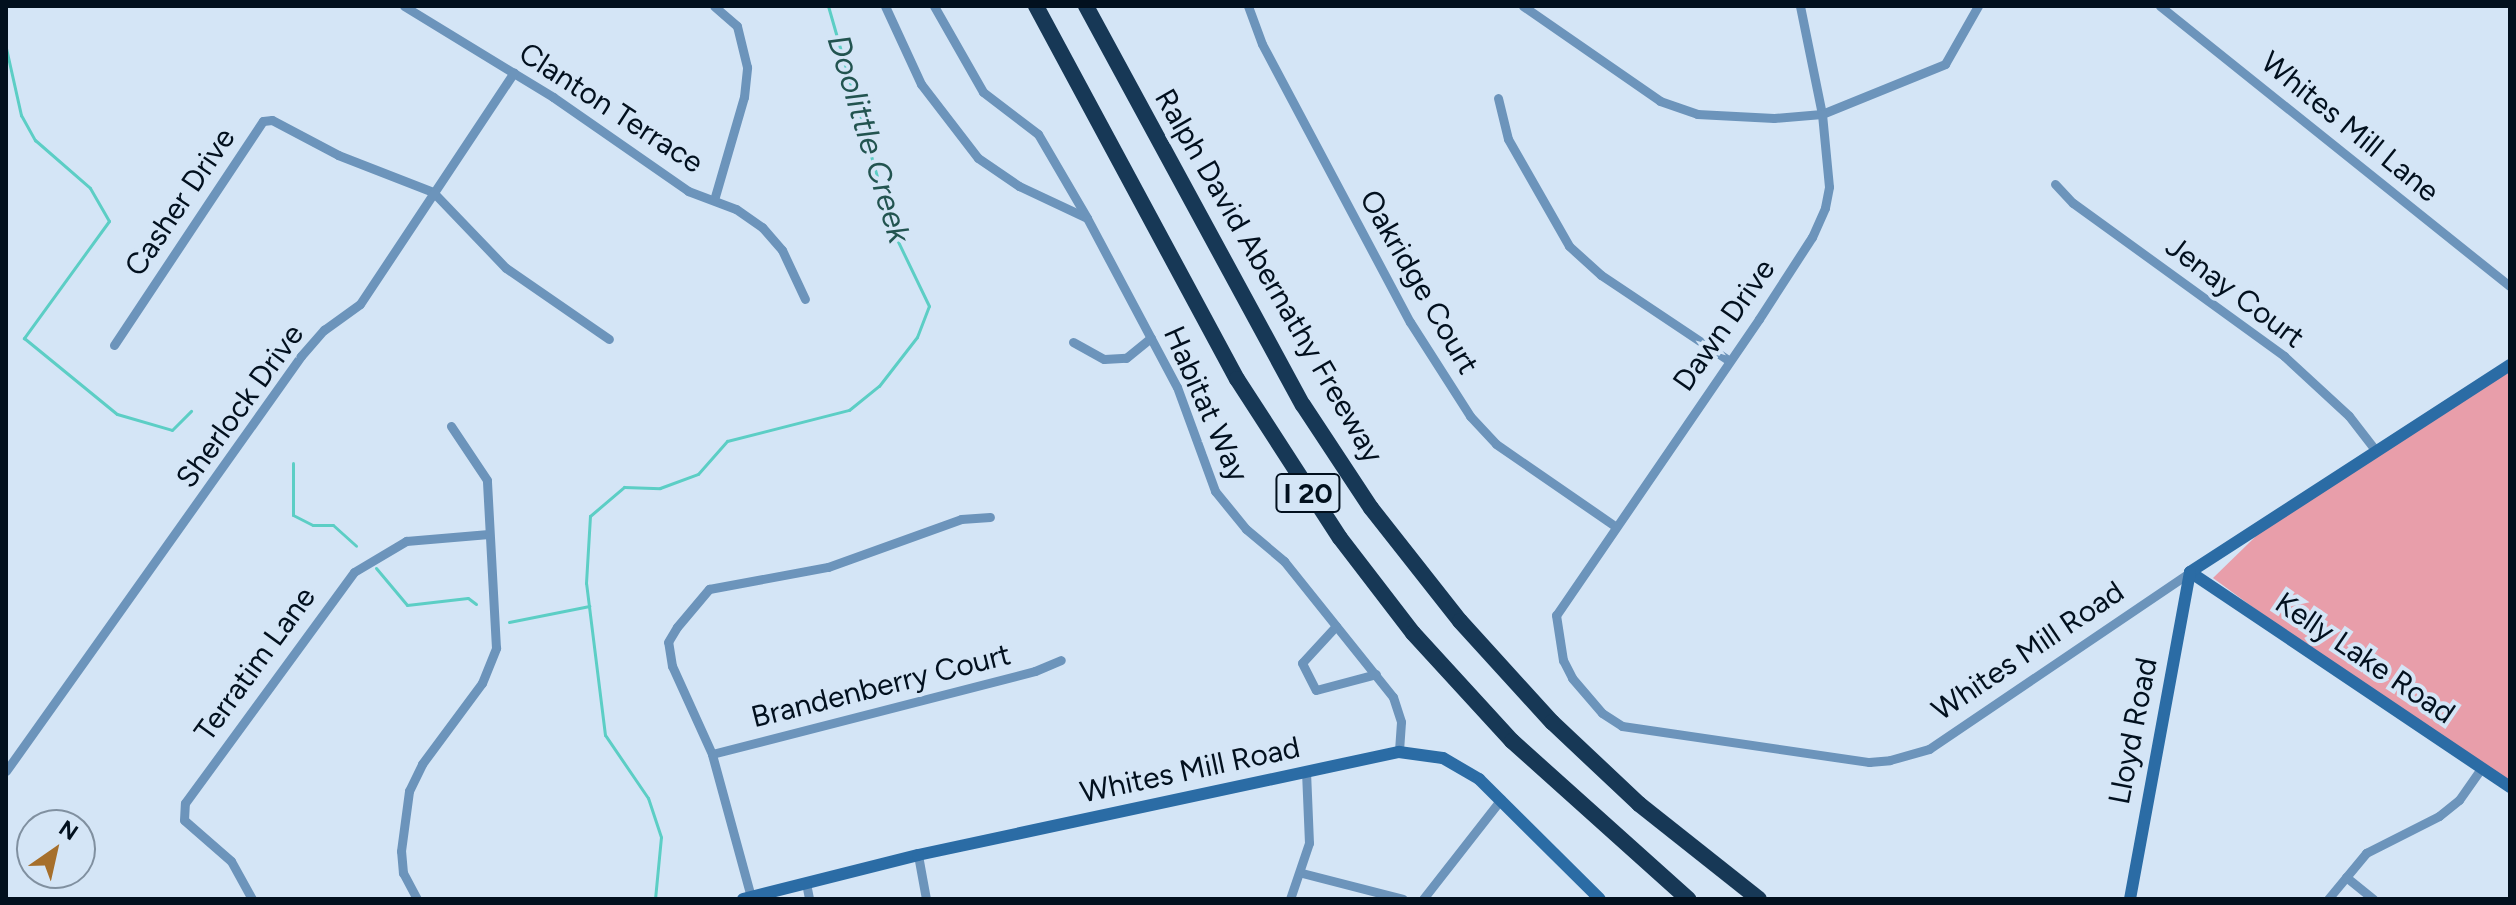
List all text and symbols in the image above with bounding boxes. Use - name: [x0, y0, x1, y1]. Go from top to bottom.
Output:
- water label: Doolittle Creek: [819, 30, 919, 248]
- street label: Clanton Terrace: [512, 35, 710, 181]
- street label: Whites Mill Lane: [2254, 44, 2446, 210]
- street label: Ralph David Abernathy Freeway: [1147, 83, 1391, 469]
- street label: Casher Drive: [117, 121, 243, 283]
- street label: Oakridge Court: [1352, 184, 1486, 380]
- street label: Jenay Court: [2159, 228, 2311, 356]
- street label: Dawn Drive: [1665, 252, 1783, 398]
- street label: Sherlock Drive: [169, 317, 311, 495]
- street label: Habitat Way: [1156, 321, 1256, 487]
- road number: I 20: [1274, 469, 1342, 517]
- street label: Whites Mill Road: [1925, 574, 2131, 728]
- street label: Terratim Lane: [187, 580, 323, 748]
- street label: Kelly Lake Road: [2268, 585, 2462, 731]
- street label: Brandenberry Court: [748, 636, 1014, 736]
- street label: Lloyd Road: [2101, 655, 2165, 807]
- street label: Whites Mill Road: [1077, 729, 1303, 811]
- north arrow: [16, 809, 96, 889]
- text: N: [54, 814, 83, 846]

